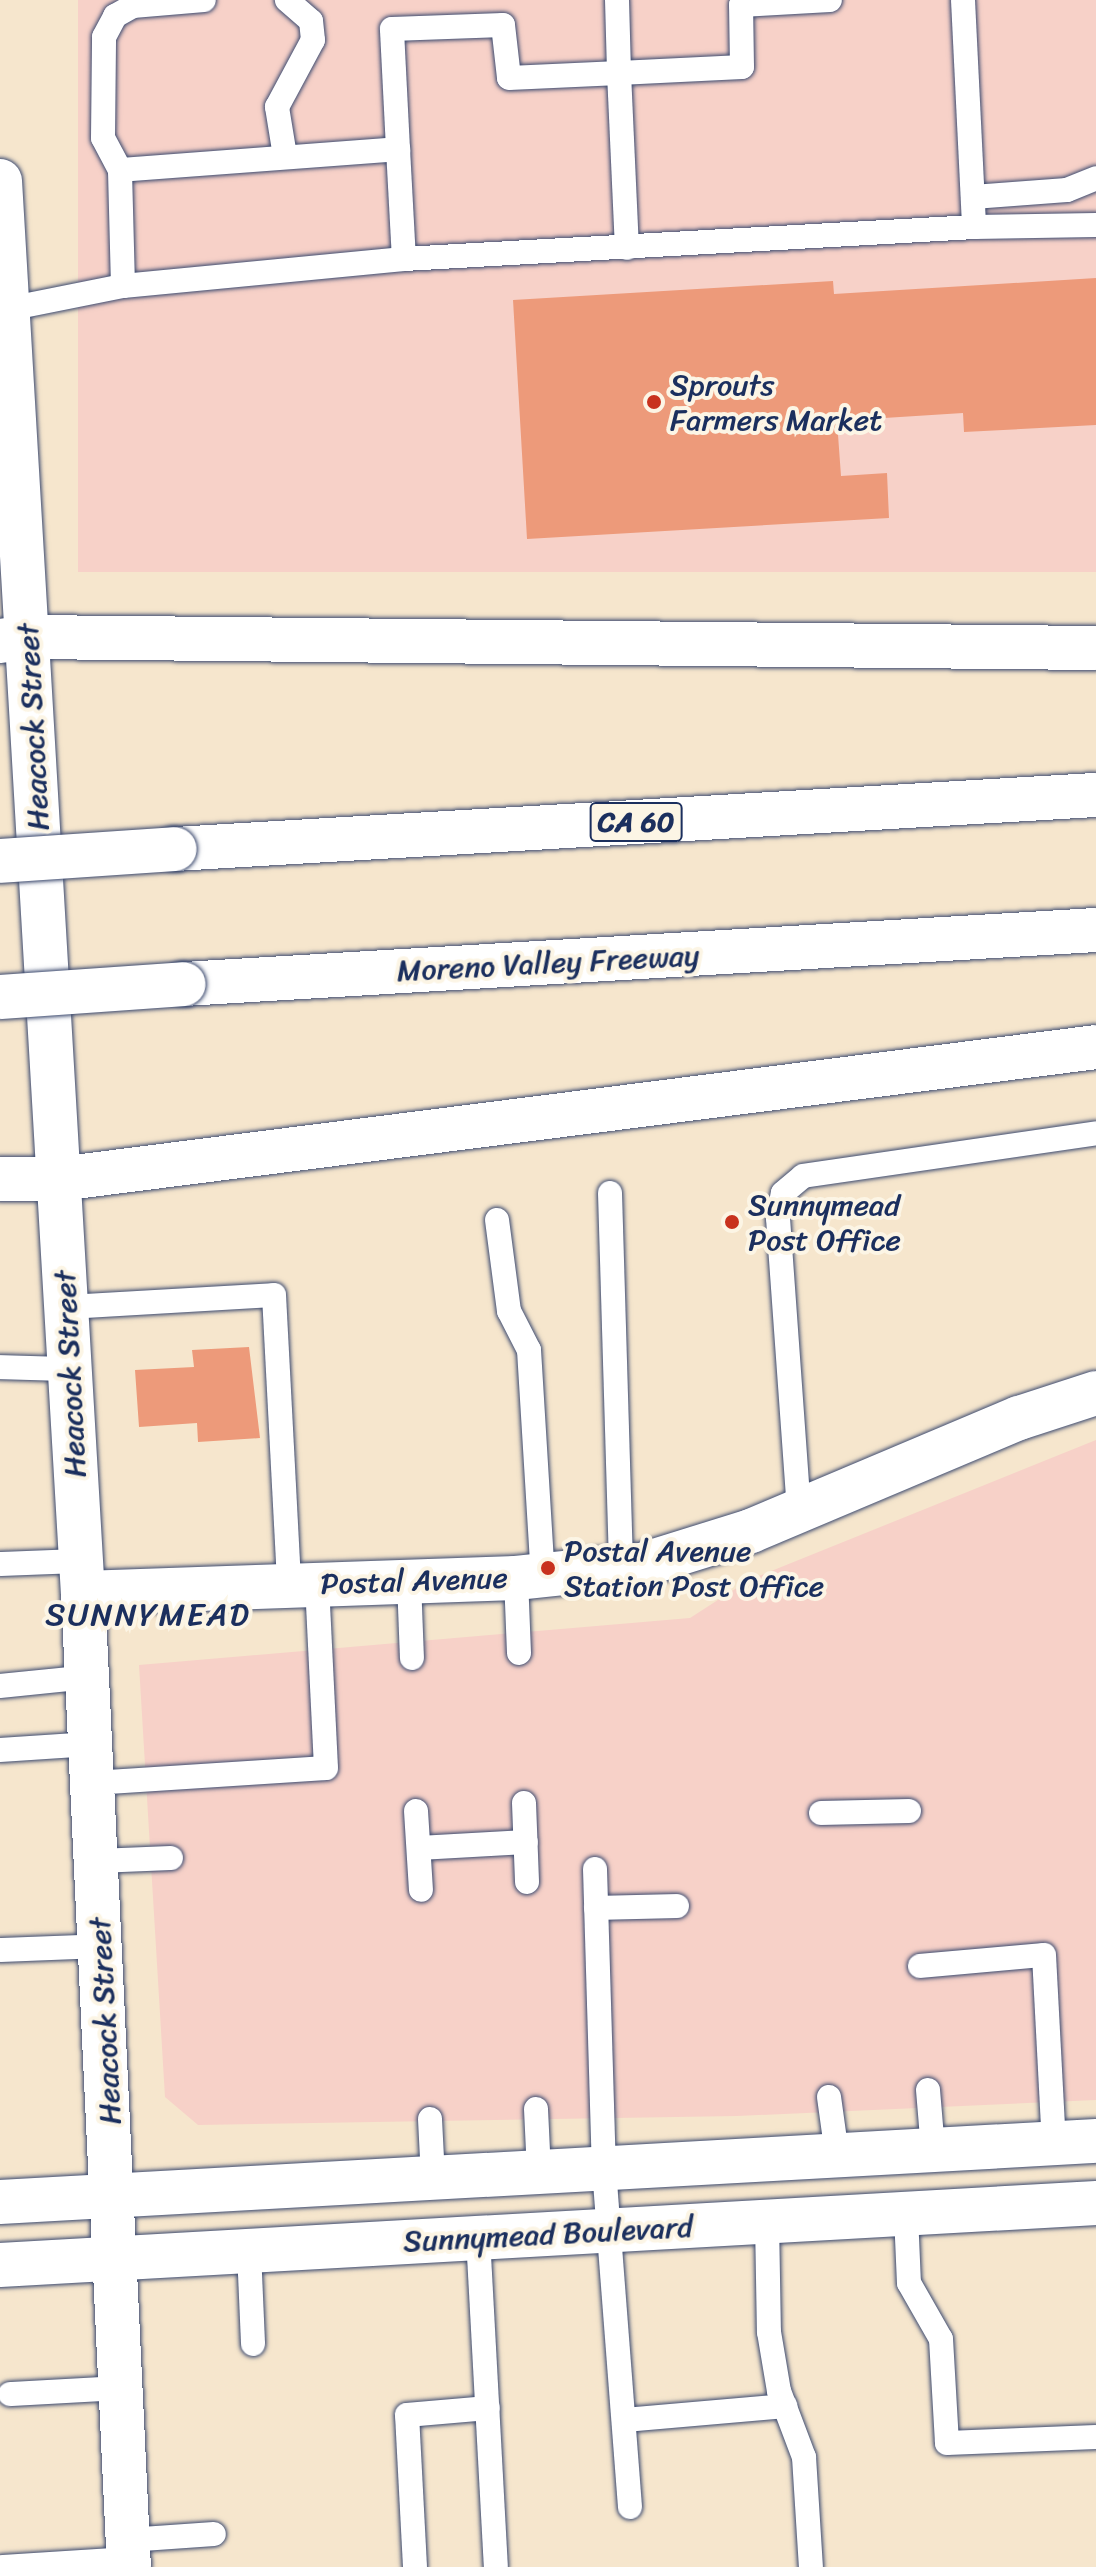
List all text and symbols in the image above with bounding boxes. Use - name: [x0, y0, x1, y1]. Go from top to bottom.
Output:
- place label: Sprouts Farmers Market: [670, 367, 881, 438]
- marker: Sprouts Farmers Market: [645, 393, 663, 411]
- street label: Heacock Street: [10, 622, 56, 832]
- road number: CA 60: [588, 798, 684, 846]
- street label: Moreno Valley Freeway: [396, 937, 700, 989]
- place label: Sunnymead Post Office: [748, 1187, 901, 1258]
- marker: Sunnymead Post Office: [723, 1213, 741, 1231]
- street label: Heacock Street: [47, 1269, 93, 1479]
- place label: Postal Avenue Station Post Office: [564, 1533, 824, 1604]
- marker: Postal Avenue Station Post Office: [539, 1559, 557, 1577]
- street label: Postal Avenue: [320, 1560, 508, 1602]
- district label: SUNNYMEAD: [44, 1596, 252, 1634]
- street label: Heacock Street: [82, 1916, 128, 2126]
- street label: Sunnymead Boulevard: [402, 2208, 694, 2260]

